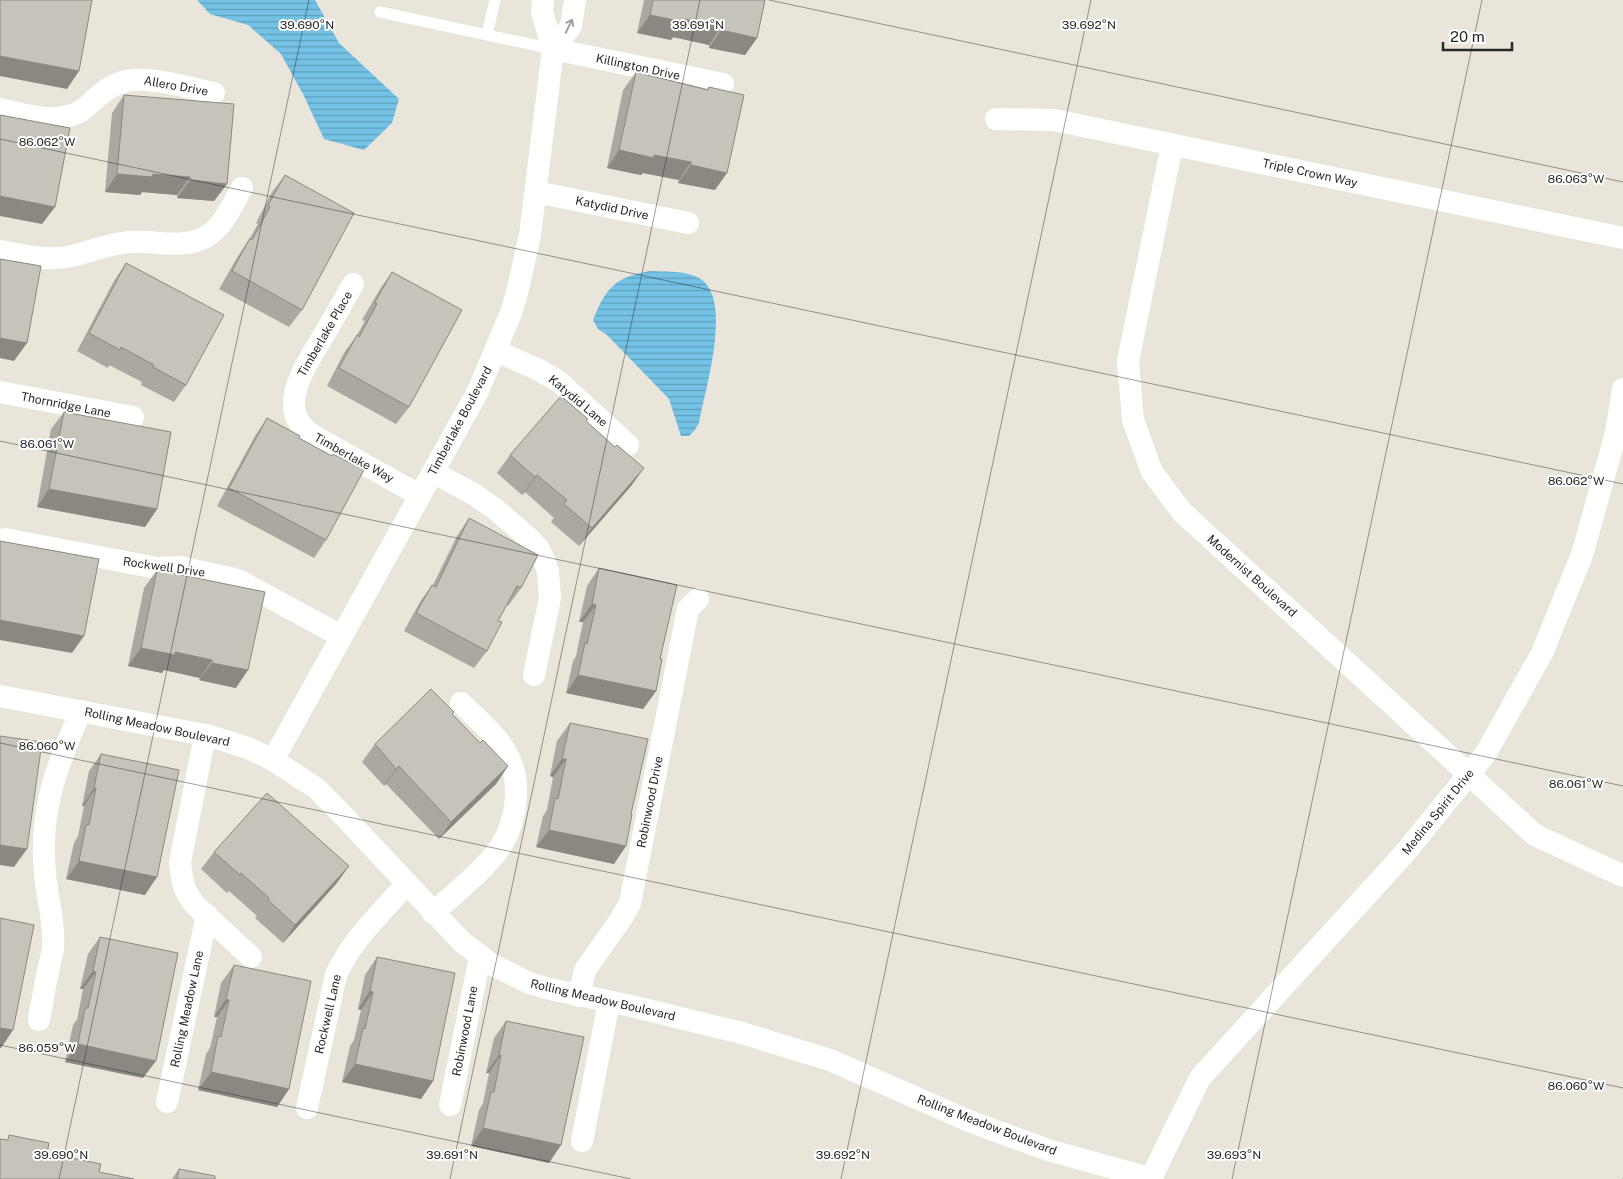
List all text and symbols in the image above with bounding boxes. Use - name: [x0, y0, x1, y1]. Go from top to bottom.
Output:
- text: 39.690°N: [280, 18, 334, 32]
- text: 39.691°N: [672, 18, 724, 32]
- text: 39.692°N: [1062, 18, 1116, 32]
- one-way arrow: [564, 19, 574, 34]
- scale bar: [1443, 20, 1512, 52]
- text: 20 m: [1450, 28, 1485, 45]
- street label: Killington Drive: [595, 51, 682, 83]
- street label: Allero Drive: [143, 73, 209, 99]
- text: 86.062°W: [19, 135, 76, 149]
- street label: Triple Crown Way: [1261, 156, 1359, 190]
- text: 86.063°W: [1547, 172, 1605, 186]
- street label: Katydid Drive: [574, 193, 650, 223]
- street label: Timberlake Place: [295, 288, 355, 379]
- street label: Timberlake Boulevard: [425, 364, 495, 478]
- street label: Katydid Lane: [546, 372, 611, 430]
- street label: Thornridge Lane: [20, 389, 112, 421]
- street label: Timberlake Way: [312, 430, 397, 486]
- text: 86.061°W: [20, 437, 75, 451]
- text: 86.062°W: [1548, 474, 1605, 488]
- street label: Modernist Boulevard: [1204, 532, 1300, 620]
- street label: Rockwell Drive: [122, 554, 206, 580]
- street label: Rolling Meadow Boulevard: [83, 705, 231, 749]
- text: 86.060°W: [19, 739, 76, 753]
- street label: Robinwood Drive: [634, 755, 666, 849]
- street label: Medina Spirit Drive: [1399, 766, 1477, 858]
- text: 86.061°W: [1549, 777, 1604, 791]
- street label: Rolling Meadow Lane: [168, 949, 206, 1069]
- street label: Rockwell Lane: [312, 973, 344, 1055]
- street label: Rolling Meadow Boulevard: [529, 976, 677, 1024]
- street label: Robinwood Lane: [449, 985, 481, 1077]
- text: 86.059°W: [18, 1041, 76, 1055]
- text: 86.060°W: [1548, 1079, 1605, 1093]
- street label: Rolling Meadow Boulevard: [915, 1092, 1059, 1158]
- text: 39.690°N: [34, 1148, 88, 1162]
- text: 39.691°N: [426, 1148, 478, 1162]
- text: 39.692°N: [816, 1148, 870, 1162]
- text: 39.693°N: [1207, 1148, 1261, 1162]

